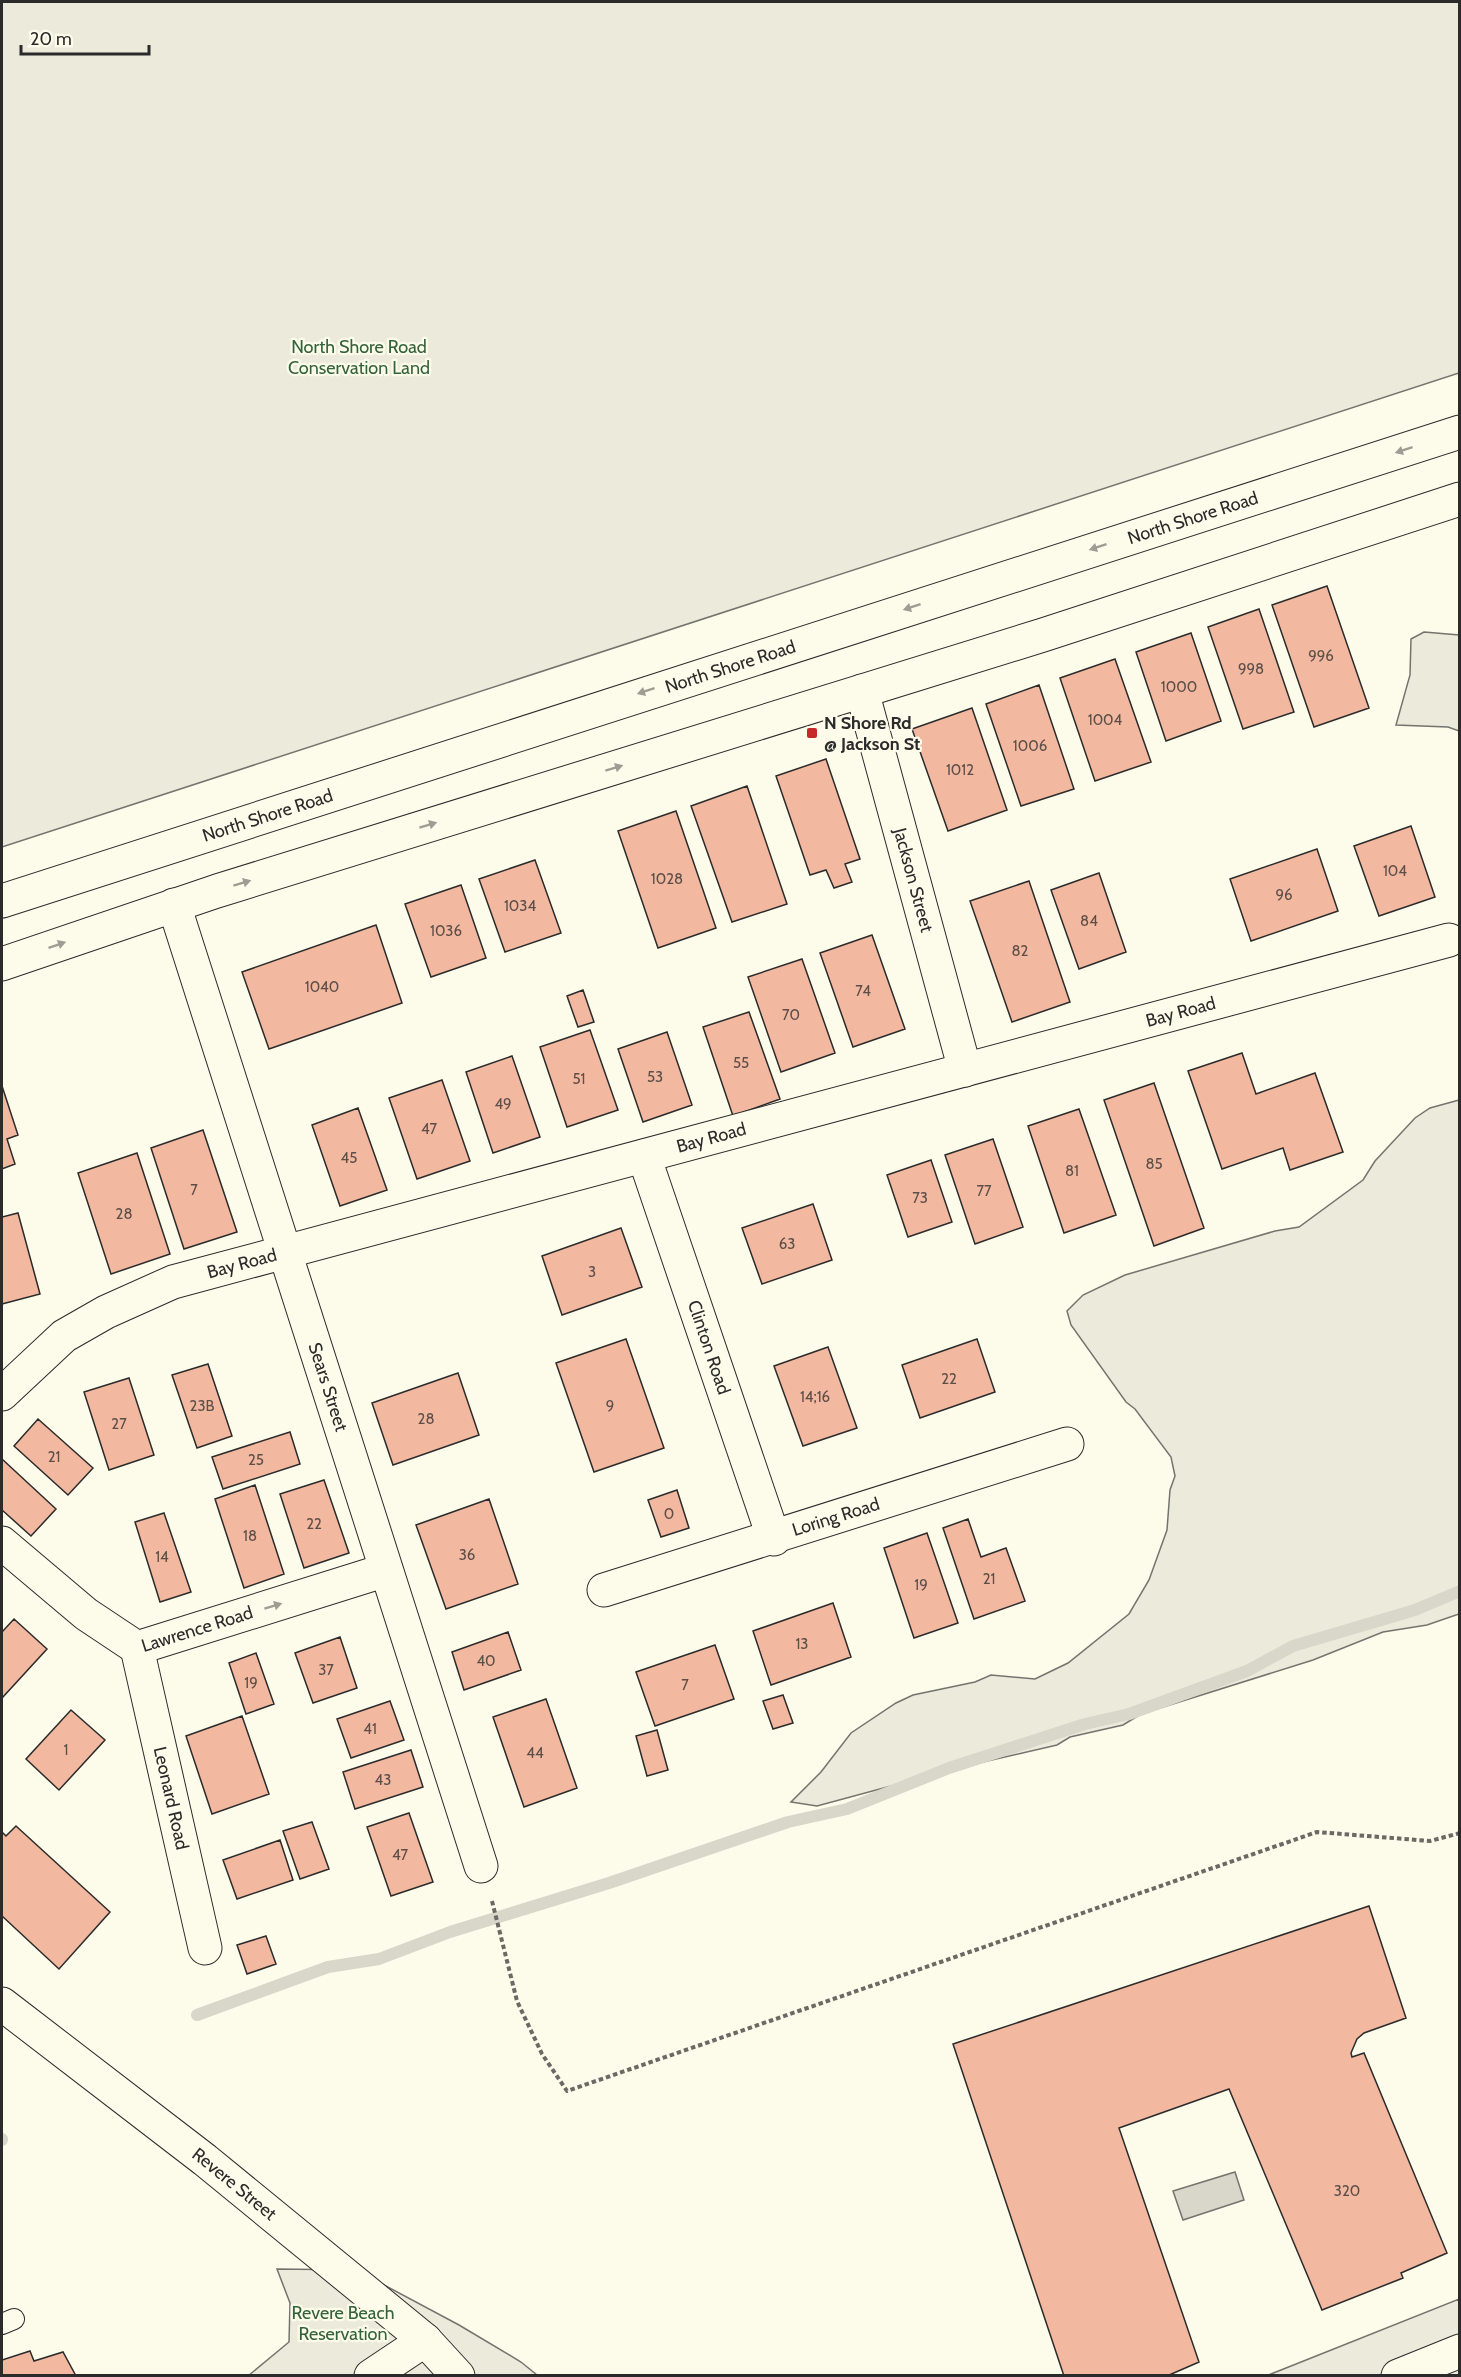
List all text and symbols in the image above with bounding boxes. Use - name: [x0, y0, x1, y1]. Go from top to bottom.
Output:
- scale bar: [21, 18, 148, 56]
- text: 20 m: [30, 28, 72, 50]
- park label: North Shore Road Conservation Land: [288, 336, 430, 379]
- one-way arrow: [1395, 446, 1413, 455]
- street label: North Shore Road: [1125, 487, 1261, 549]
- one-way arrow: [1089, 543, 1107, 552]
- one-way arrow: [903, 602, 921, 612]
- street label: North Shore Road: [662, 635, 798, 698]
- house number: 996: [1308, 647, 1334, 665]
- house number: 998: [1238, 660, 1264, 678]
- house number: 1000: [1161, 678, 1197, 696]
- one-way arrow: [637, 687, 655, 697]
- house number: 1004: [1088, 711, 1123, 729]
- place label: N Shore Rd @ Jackson St: [824, 712, 920, 755]
- marker: N Shore Rd @ Jackson St: [805, 726, 819, 740]
- house number: 1006: [1013, 737, 1047, 755]
- house number: 1012: [946, 761, 974, 779]
- one-way arrow: [605, 762, 623, 772]
- street label: North Shore Road: [200, 784, 336, 847]
- one-way arrow: [419, 820, 437, 829]
- street label: Jackson Street: [888, 825, 938, 935]
- house number: 104: [1383, 862, 1407, 880]
- house number: 1028: [651, 870, 683, 888]
- one-way arrow: [233, 878, 251, 887]
- house number: 96: [1275, 886, 1293, 904]
- house number: 1034: [504, 897, 536, 915]
- house number: 84: [1080, 912, 1098, 930]
- house number: 1036: [430, 922, 462, 940]
- one-way arrow: [48, 940, 66, 949]
- house number: 82: [1012, 942, 1029, 960]
- house number: 1040: [305, 978, 339, 996]
- house number: 74: [855, 982, 871, 1000]
- street label: Bay Road: [1143, 992, 1218, 1032]
- house number: 70: [782, 1006, 800, 1024]
- house number: 55: [733, 1054, 749, 1072]
- house number: 53: [647, 1068, 663, 1086]
- house number: 51: [572, 1070, 586, 1088]
- house number: 49: [494, 1095, 512, 1113]
- street label: Bay Road: [674, 1118, 749, 1158]
- house number: 47: [421, 1120, 438, 1138]
- house number: 45: [341, 1149, 357, 1167]
- house number: 85: [1145, 1155, 1163, 1173]
- house number: 81: [1065, 1162, 1079, 1180]
- house number: 7: [190, 1181, 198, 1199]
- house number: 77: [976, 1182, 992, 1200]
- house number: 73: [912, 1189, 928, 1207]
- house number: 28: [116, 1205, 132, 1223]
- house number: 63: [779, 1235, 795, 1253]
- street label: Bay Road: [205, 1244, 279, 1283]
- house number: 3: [588, 1263, 596, 1281]
- street label: Clinton Road: [683, 1297, 735, 1397]
- street label: Sears Street: [304, 1340, 352, 1434]
- house number: 22: [941, 1370, 957, 1388]
- house number: 14;16: [800, 1388, 830, 1406]
- house number: 23B: [190, 1397, 215, 1415]
- house number: 9: [606, 1397, 614, 1415]
- house number: 28: [418, 1410, 434, 1428]
- house number: 27: [111, 1415, 127, 1433]
- house number: 21: [48, 1448, 60, 1466]
- house number: 25: [248, 1451, 264, 1469]
- street label: Loring Road: [789, 1493, 882, 1541]
- house number: 0: [664, 1505, 674, 1523]
- house number: 22: [306, 1515, 322, 1533]
- house number: 18: [243, 1527, 257, 1545]
- house number: 36: [459, 1546, 475, 1564]
- house number: 14: [155, 1548, 169, 1566]
- house number: 21: [983, 1570, 995, 1588]
- house number: 19: [914, 1576, 928, 1594]
- one-way arrow: [264, 1600, 282, 1610]
- street label: Lawrence Road: [139, 1601, 256, 1657]
- house number: 13: [795, 1635, 809, 1653]
- house number: 40: [476, 1652, 496, 1670]
- house number: 37: [318, 1661, 334, 1679]
- house number: 19: [244, 1674, 258, 1692]
- house number: 7: [681, 1676, 689, 1694]
- house number: 41: [363, 1720, 377, 1738]
- house number: 1: [64, 1741, 68, 1759]
- street label: Leonard Road: [149, 1744, 193, 1852]
- house number: 44: [526, 1744, 544, 1762]
- house number: 43: [375, 1771, 391, 1789]
- house number: 47: [392, 1846, 409, 1864]
- street label: Revere Street: [188, 2143, 281, 2225]
- house number: 320: [1334, 2182, 1360, 2200]
- park label: Revere Beach Reservation: [292, 2302, 394, 2345]

